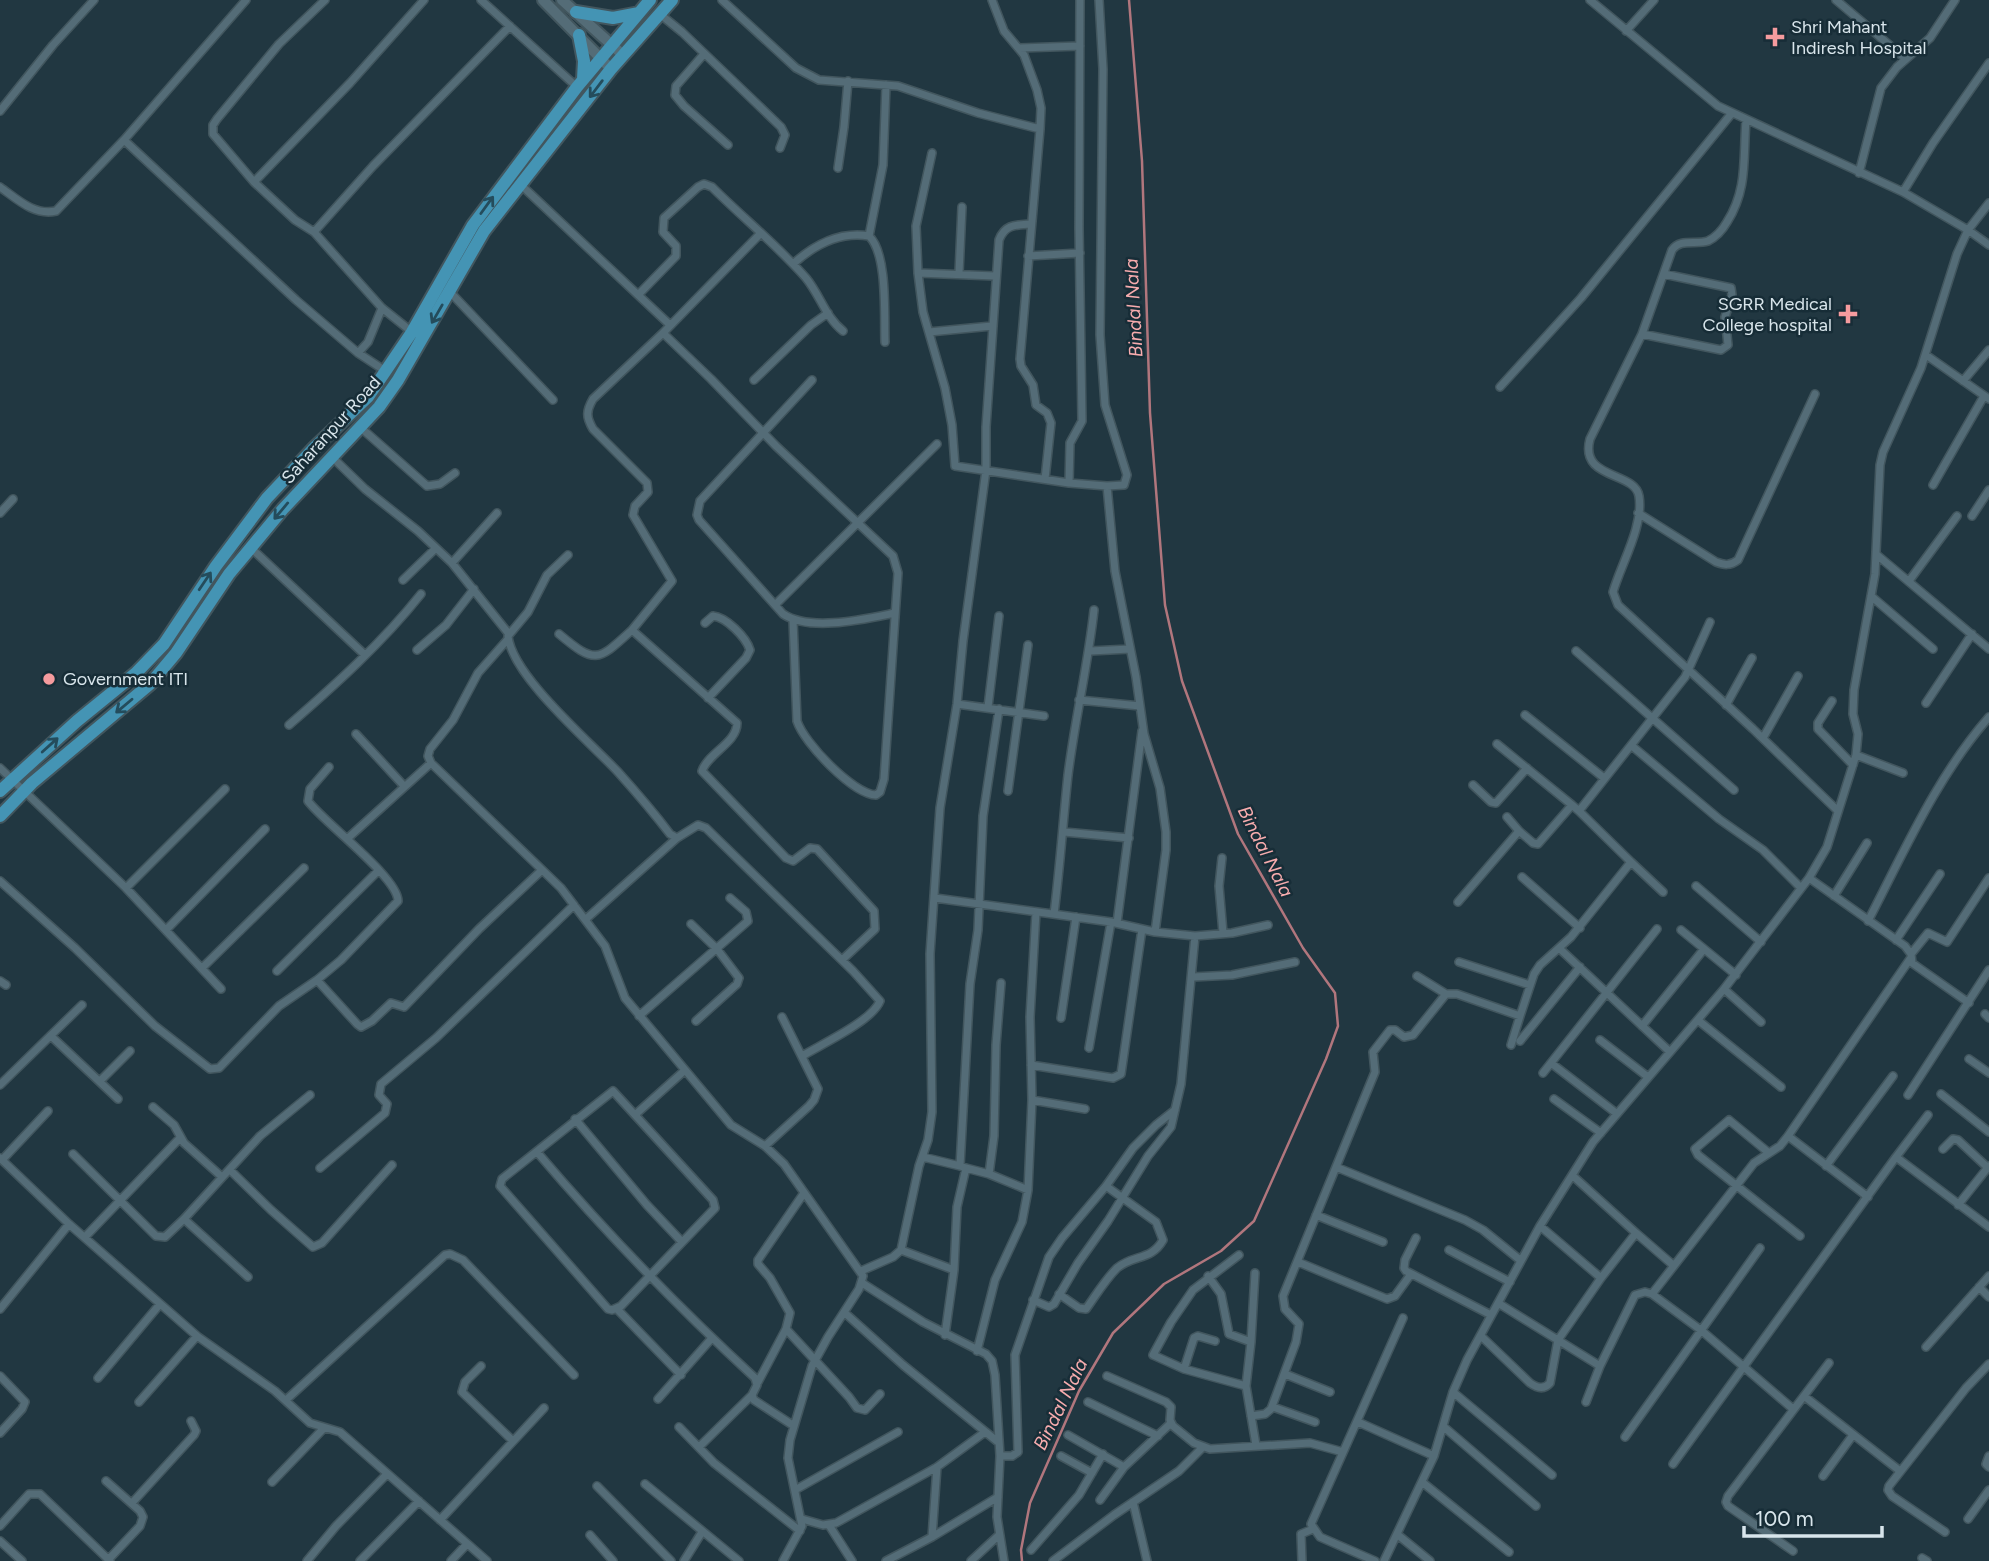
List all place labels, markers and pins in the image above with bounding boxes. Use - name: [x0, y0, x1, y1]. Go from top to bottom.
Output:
- place label: Shri Mahant Indiresh Hospital: [1791, 16, 1927, 59]
- marker: Shri Mahant Indiresh Hospital: [1765, 27, 1785, 47]
- place label: SGRR Medical College hospital: [1702, 293, 1832, 336]
- marker: SGRR Medical College hospital: [1838, 304, 1858, 324]
- place label: Government ITI: [63, 668, 188, 690]
- marker: Government ITI: [41, 671, 57, 687]

